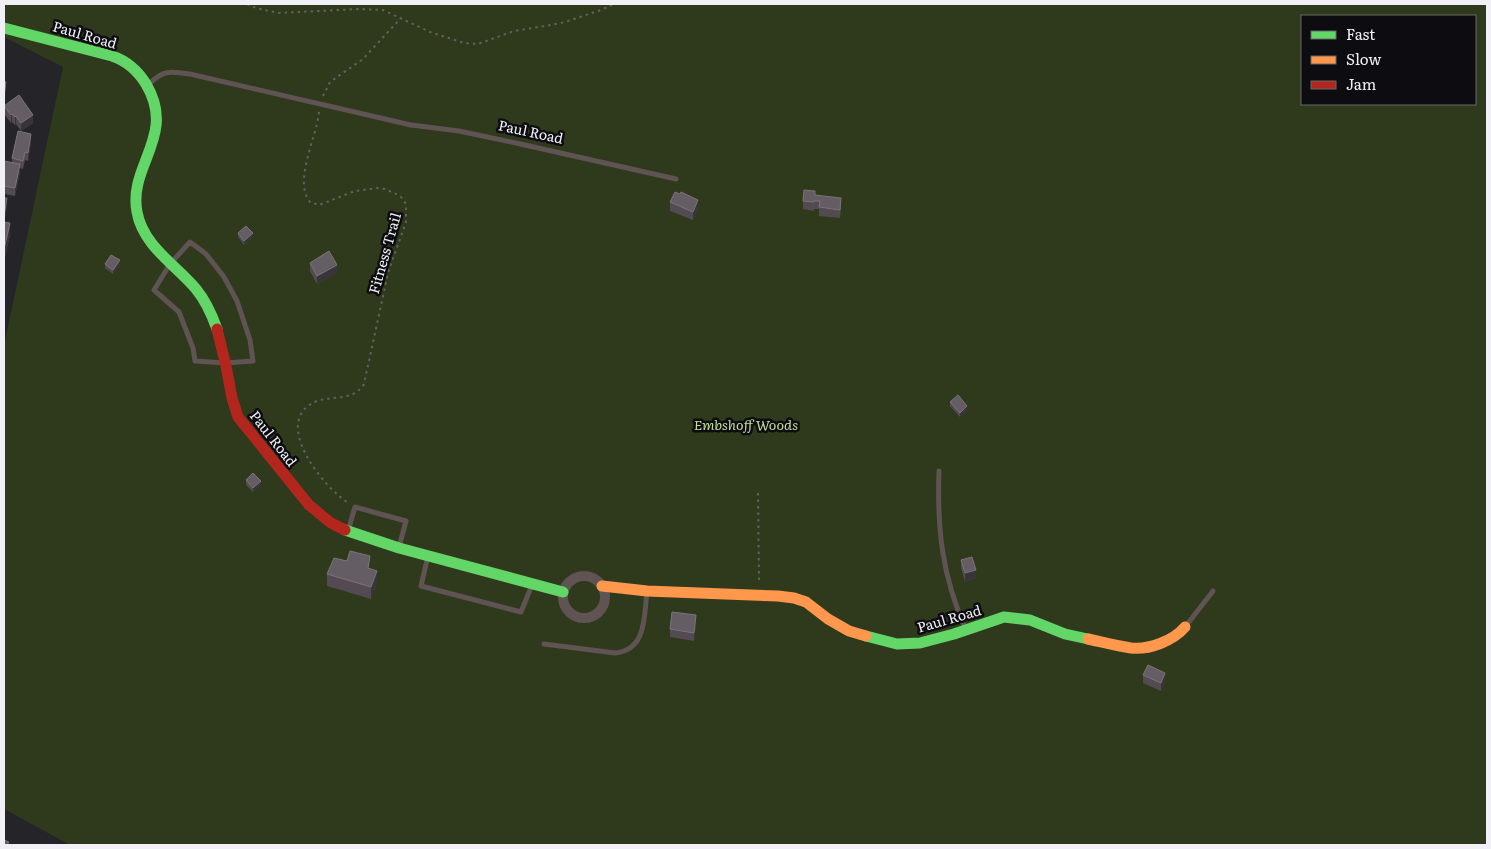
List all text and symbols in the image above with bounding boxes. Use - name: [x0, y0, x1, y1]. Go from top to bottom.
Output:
- street label: Paul Road: [51, 15, 120, 53]
- legend: [1301, 15, 1476, 105]
- text: Fast: [1346, 22, 1375, 45]
- text: Slow: [1346, 47, 1381, 70]
- text: Jam: [1346, 72, 1377, 95]
- street label: Paul Road: [497, 114, 566, 148]
- street label: Fitness Trail: [363, 210, 405, 296]
- street label: Paul Road: [246, 406, 302, 470]
- park label: Embshoff Woods: [694, 414, 798, 434]
- street label: Paul Road: [915, 599, 984, 637]

